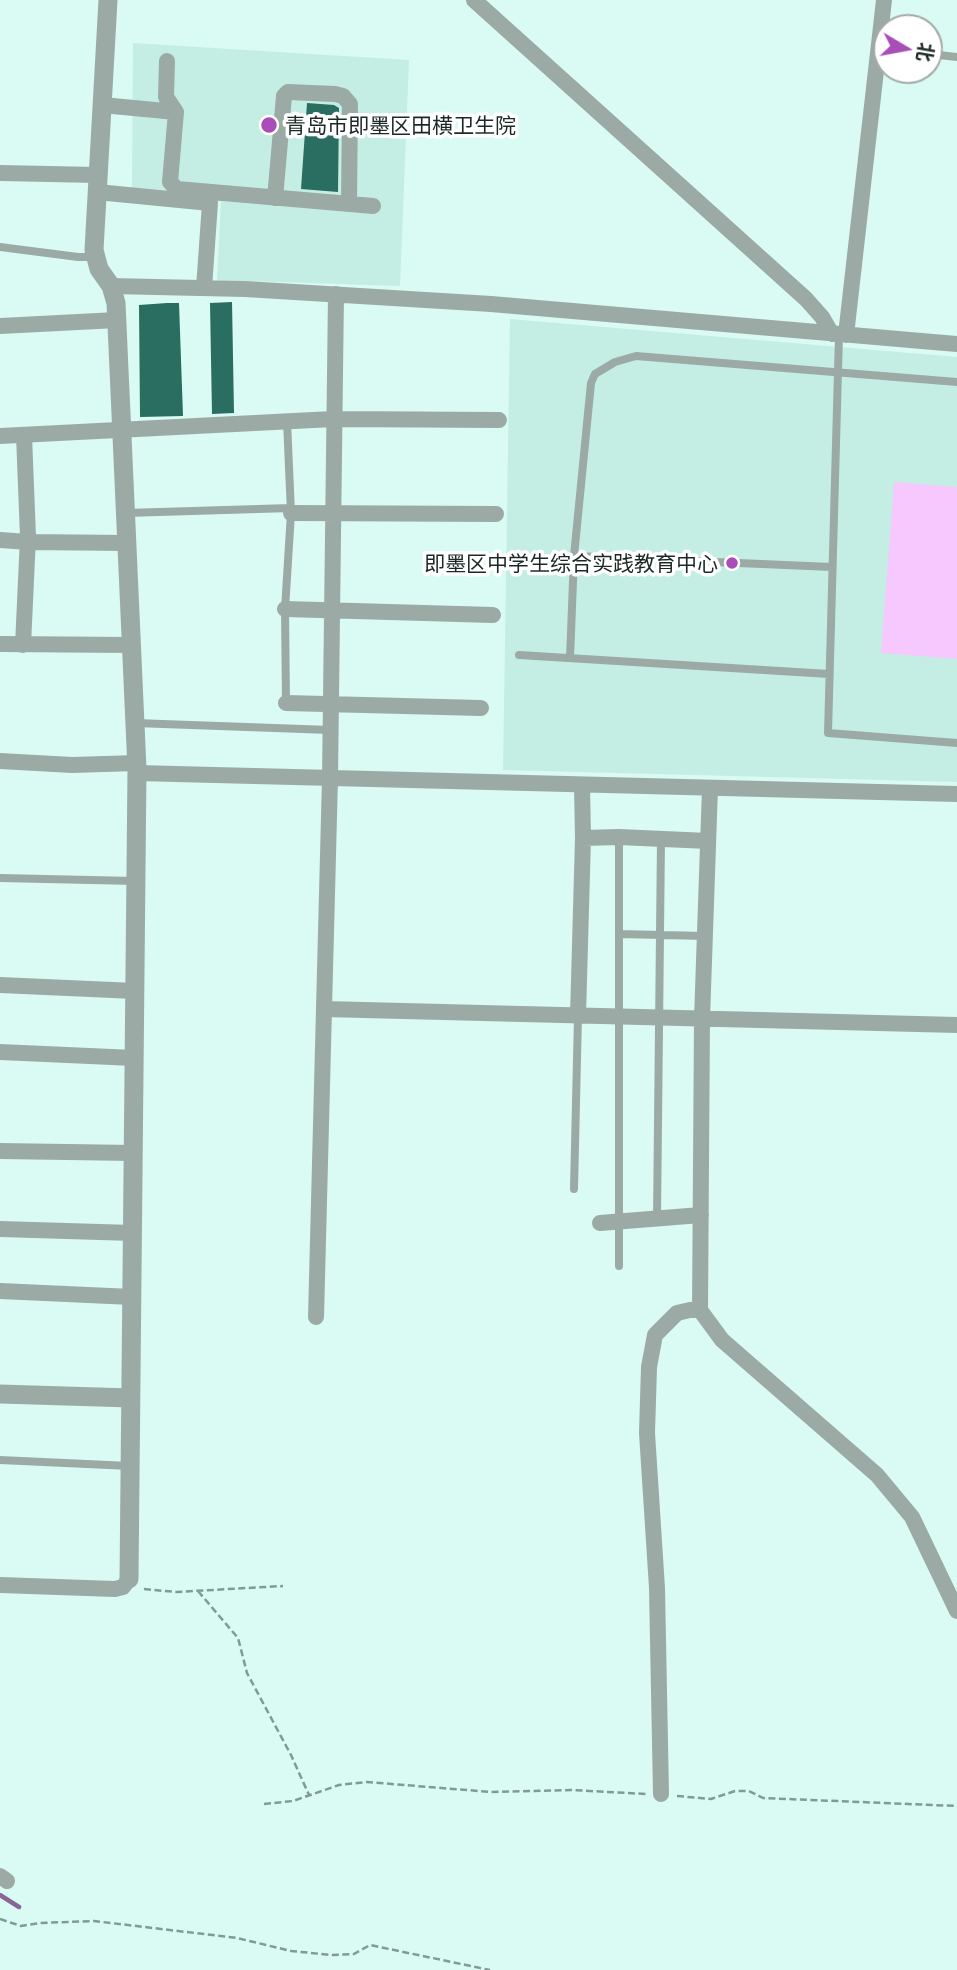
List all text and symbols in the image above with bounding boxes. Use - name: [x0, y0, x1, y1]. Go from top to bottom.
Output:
- north arrow: [873, 14, 943, 84]
- text: 北: [912, 41, 942, 64]
- place label: 青岛市即墨区田横卫生院: [285, 112, 516, 138]
- marker: 青岛市即墨区田横卫生院: [259, 115, 279, 135]
- place label: 即墨区中学生综合实践教育中心: [424, 550, 718, 576]
- marker: 即墨区中学生综合实践教育中心: [724, 555, 740, 571]

